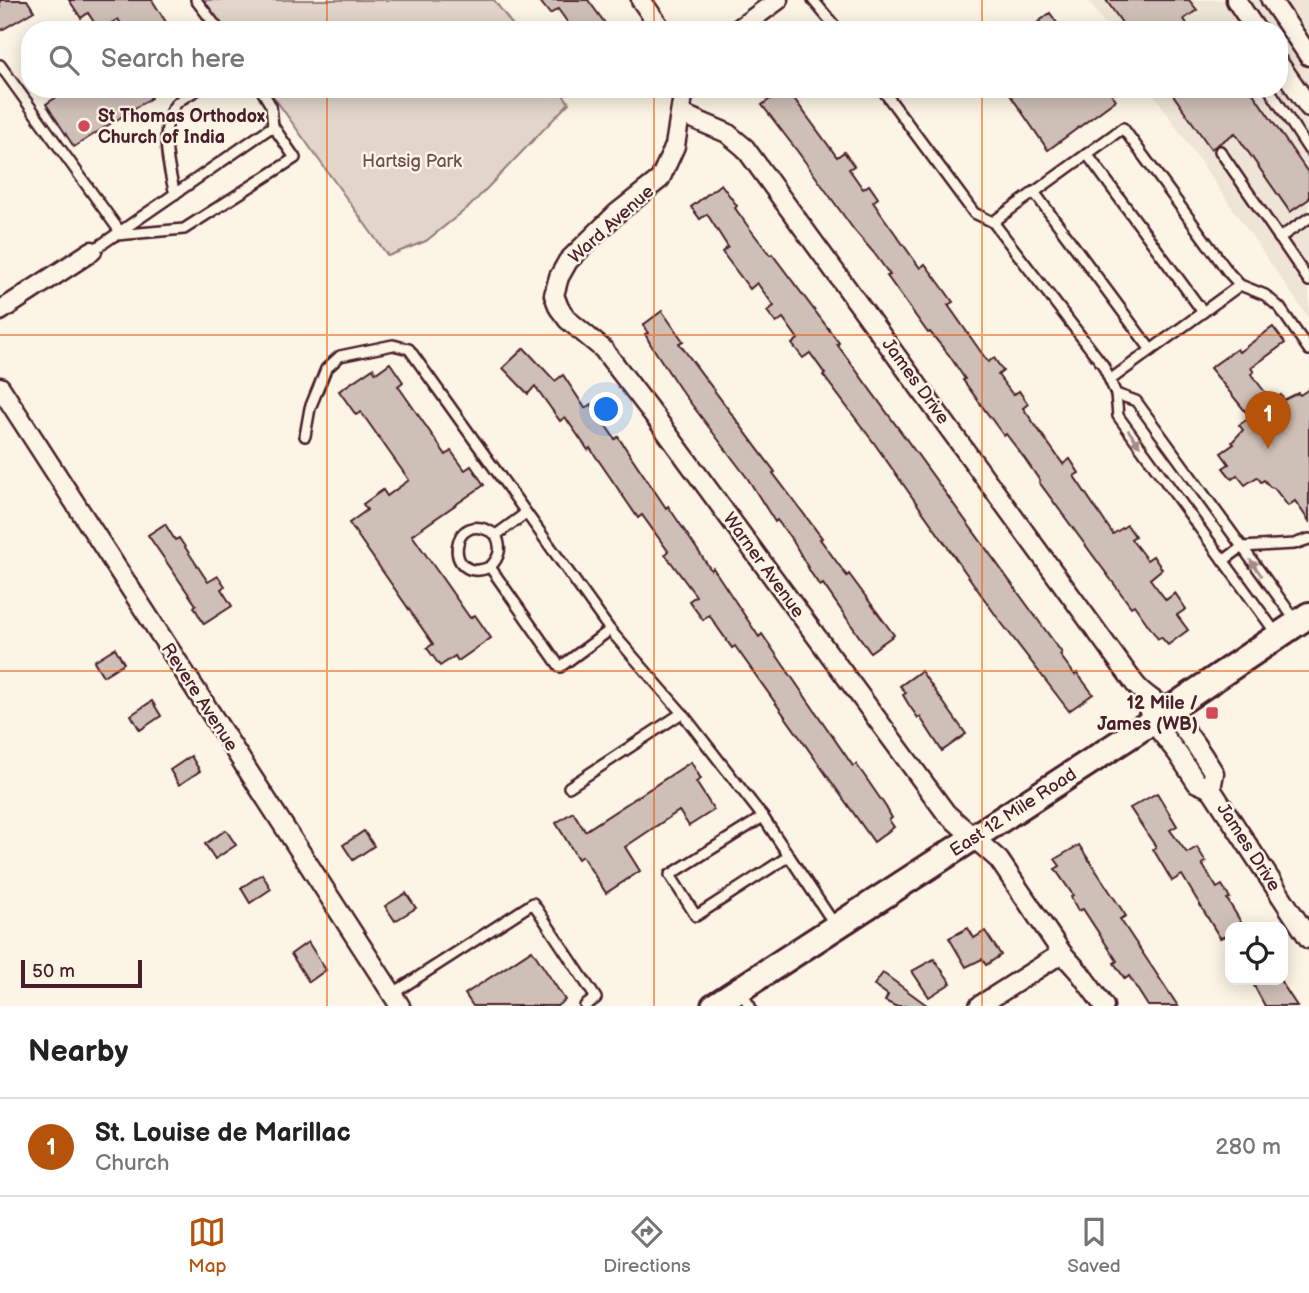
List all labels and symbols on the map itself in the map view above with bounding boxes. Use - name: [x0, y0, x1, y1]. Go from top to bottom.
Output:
- place label: St Thomas Orthodox Church of India: [98, 106, 265, 148]
- marker: St Thomas Orthodox Church of India: [76, 118, 92, 134]
- park label: Hartsig Park: [362, 151, 462, 172]
- street label: Ward Avenue: [564, 180, 658, 268]
- street label: James Drive: [877, 334, 954, 429]
- pin: 1: [1245, 391, 1291, 449]
- your location: [589, 392, 623, 426]
- one-way arrow: [1127, 429, 1141, 447]
- street label: Warner Avenue: [718, 509, 809, 622]
- one-way arrow: [1250, 559, 1264, 577]
- street label: Revere Avenue: [157, 639, 242, 756]
- place label: 12 Mile / James (WB): [1097, 693, 1198, 735]
- marker: 12 Mile / James (WB): [1204, 705, 1220, 721]
- street label: East 12 Mile Road: [946, 764, 1080, 861]
- street label: James Drive: [1212, 799, 1285, 896]
- scale bar: [21, 957, 142, 989]

